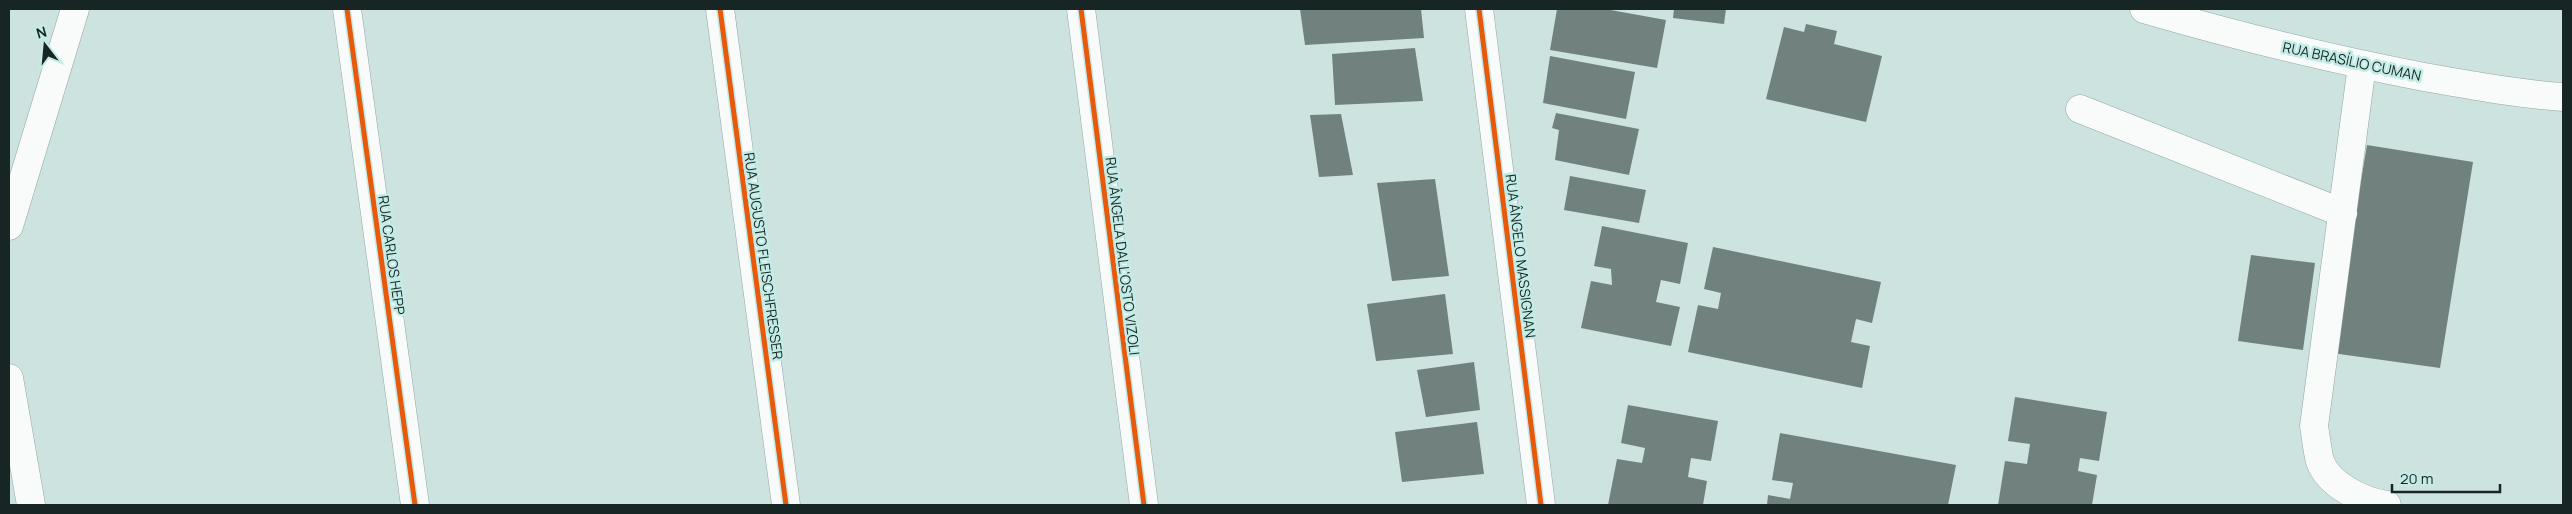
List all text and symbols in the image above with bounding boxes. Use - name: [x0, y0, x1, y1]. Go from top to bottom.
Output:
- north arrow: [20, 20, 70, 70]
- text: N: [34, 22, 49, 43]
- street label: RUA BRASÍLIO CUMAN: [2281, 37, 2423, 85]
- street label: RUA AUGUSTO FLEISCHFRESSER: [740, 151, 788, 361]
- street label: RUA ÂNGELA DALL'OSTO VIZOLI: [1101, 156, 1145, 356]
- street label: RUA ÂNGELO MASSIGNAN: [1502, 173, 1540, 339]
- street label: RUA CARLOS HEPP: [374, 194, 410, 316]
- scale bar: [2392, 462, 2500, 494]
- text: 20 m: [2400, 468, 2433, 489]

